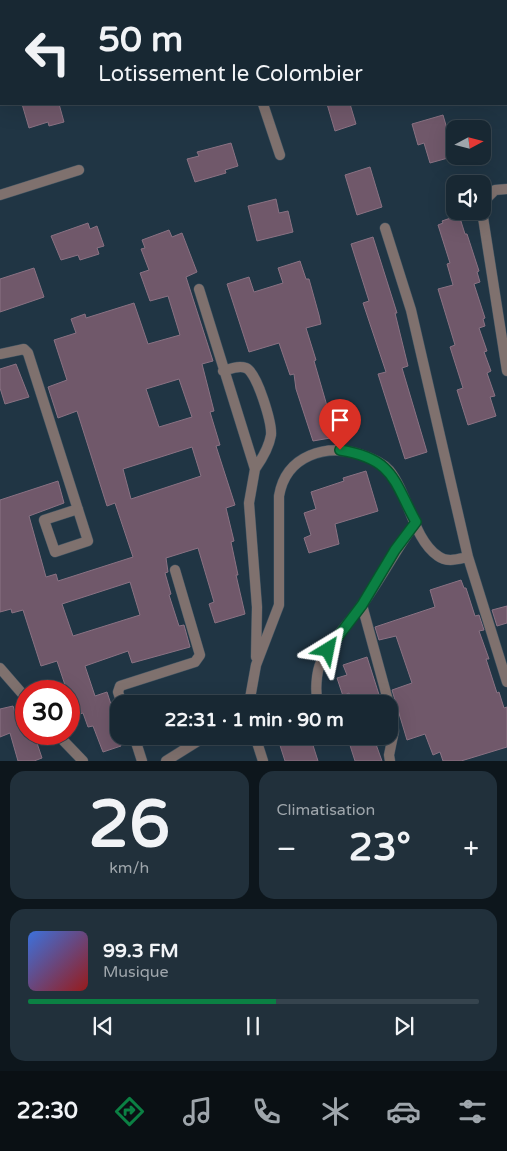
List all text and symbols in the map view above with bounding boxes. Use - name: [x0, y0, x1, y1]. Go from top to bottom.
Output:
- text: 50 m: [98, 19, 183, 61]
- icon: left: [15, 20, 80, 85]
- text: Lotissement le Colombier: [98, 61, 363, 87]
- north arrow: [446, 120, 491, 165]
- map controls: [446, 120, 491, 220]
- button: sound: [446, 175, 491, 220]
- pin: [319, 399, 361, 450]
- icon: arrive: [326, 406, 354, 434]
- position arrow: [301, 623, 353, 675]
- speed limit sign: 30: [15, 680, 80, 745]
- text: 22:31 · 1 min · 90 m: [164, 709, 344, 731]
- text: 26: [88, 786, 170, 865]
- text: Climatisation: [277, 800, 375, 820]
- text: 23°: [349, 825, 411, 871]
- text: −: [277, 832, 296, 866]
- text: +: [463, 832, 479, 866]
- text: km/h: [109, 858, 149, 878]
- text: 99.3 FM: [103, 940, 179, 962]
- text: Musique: [103, 962, 169, 982]
- icon: previous: [89, 1012, 117, 1040]
- icon: pause: [239, 1012, 267, 1040]
- icon: next: [390, 1012, 418, 1040]
- icon: directions: [112, 1094, 147, 1129]
- icon: music: [180, 1094, 215, 1129]
- icon: phone: [249, 1094, 284, 1129]
- icon: climate: [318, 1094, 353, 1129]
- icon: car: [386, 1094, 421, 1129]
- icon: filters: [455, 1094, 490, 1129]
- text: 22:30: [17, 1098, 78, 1124]

